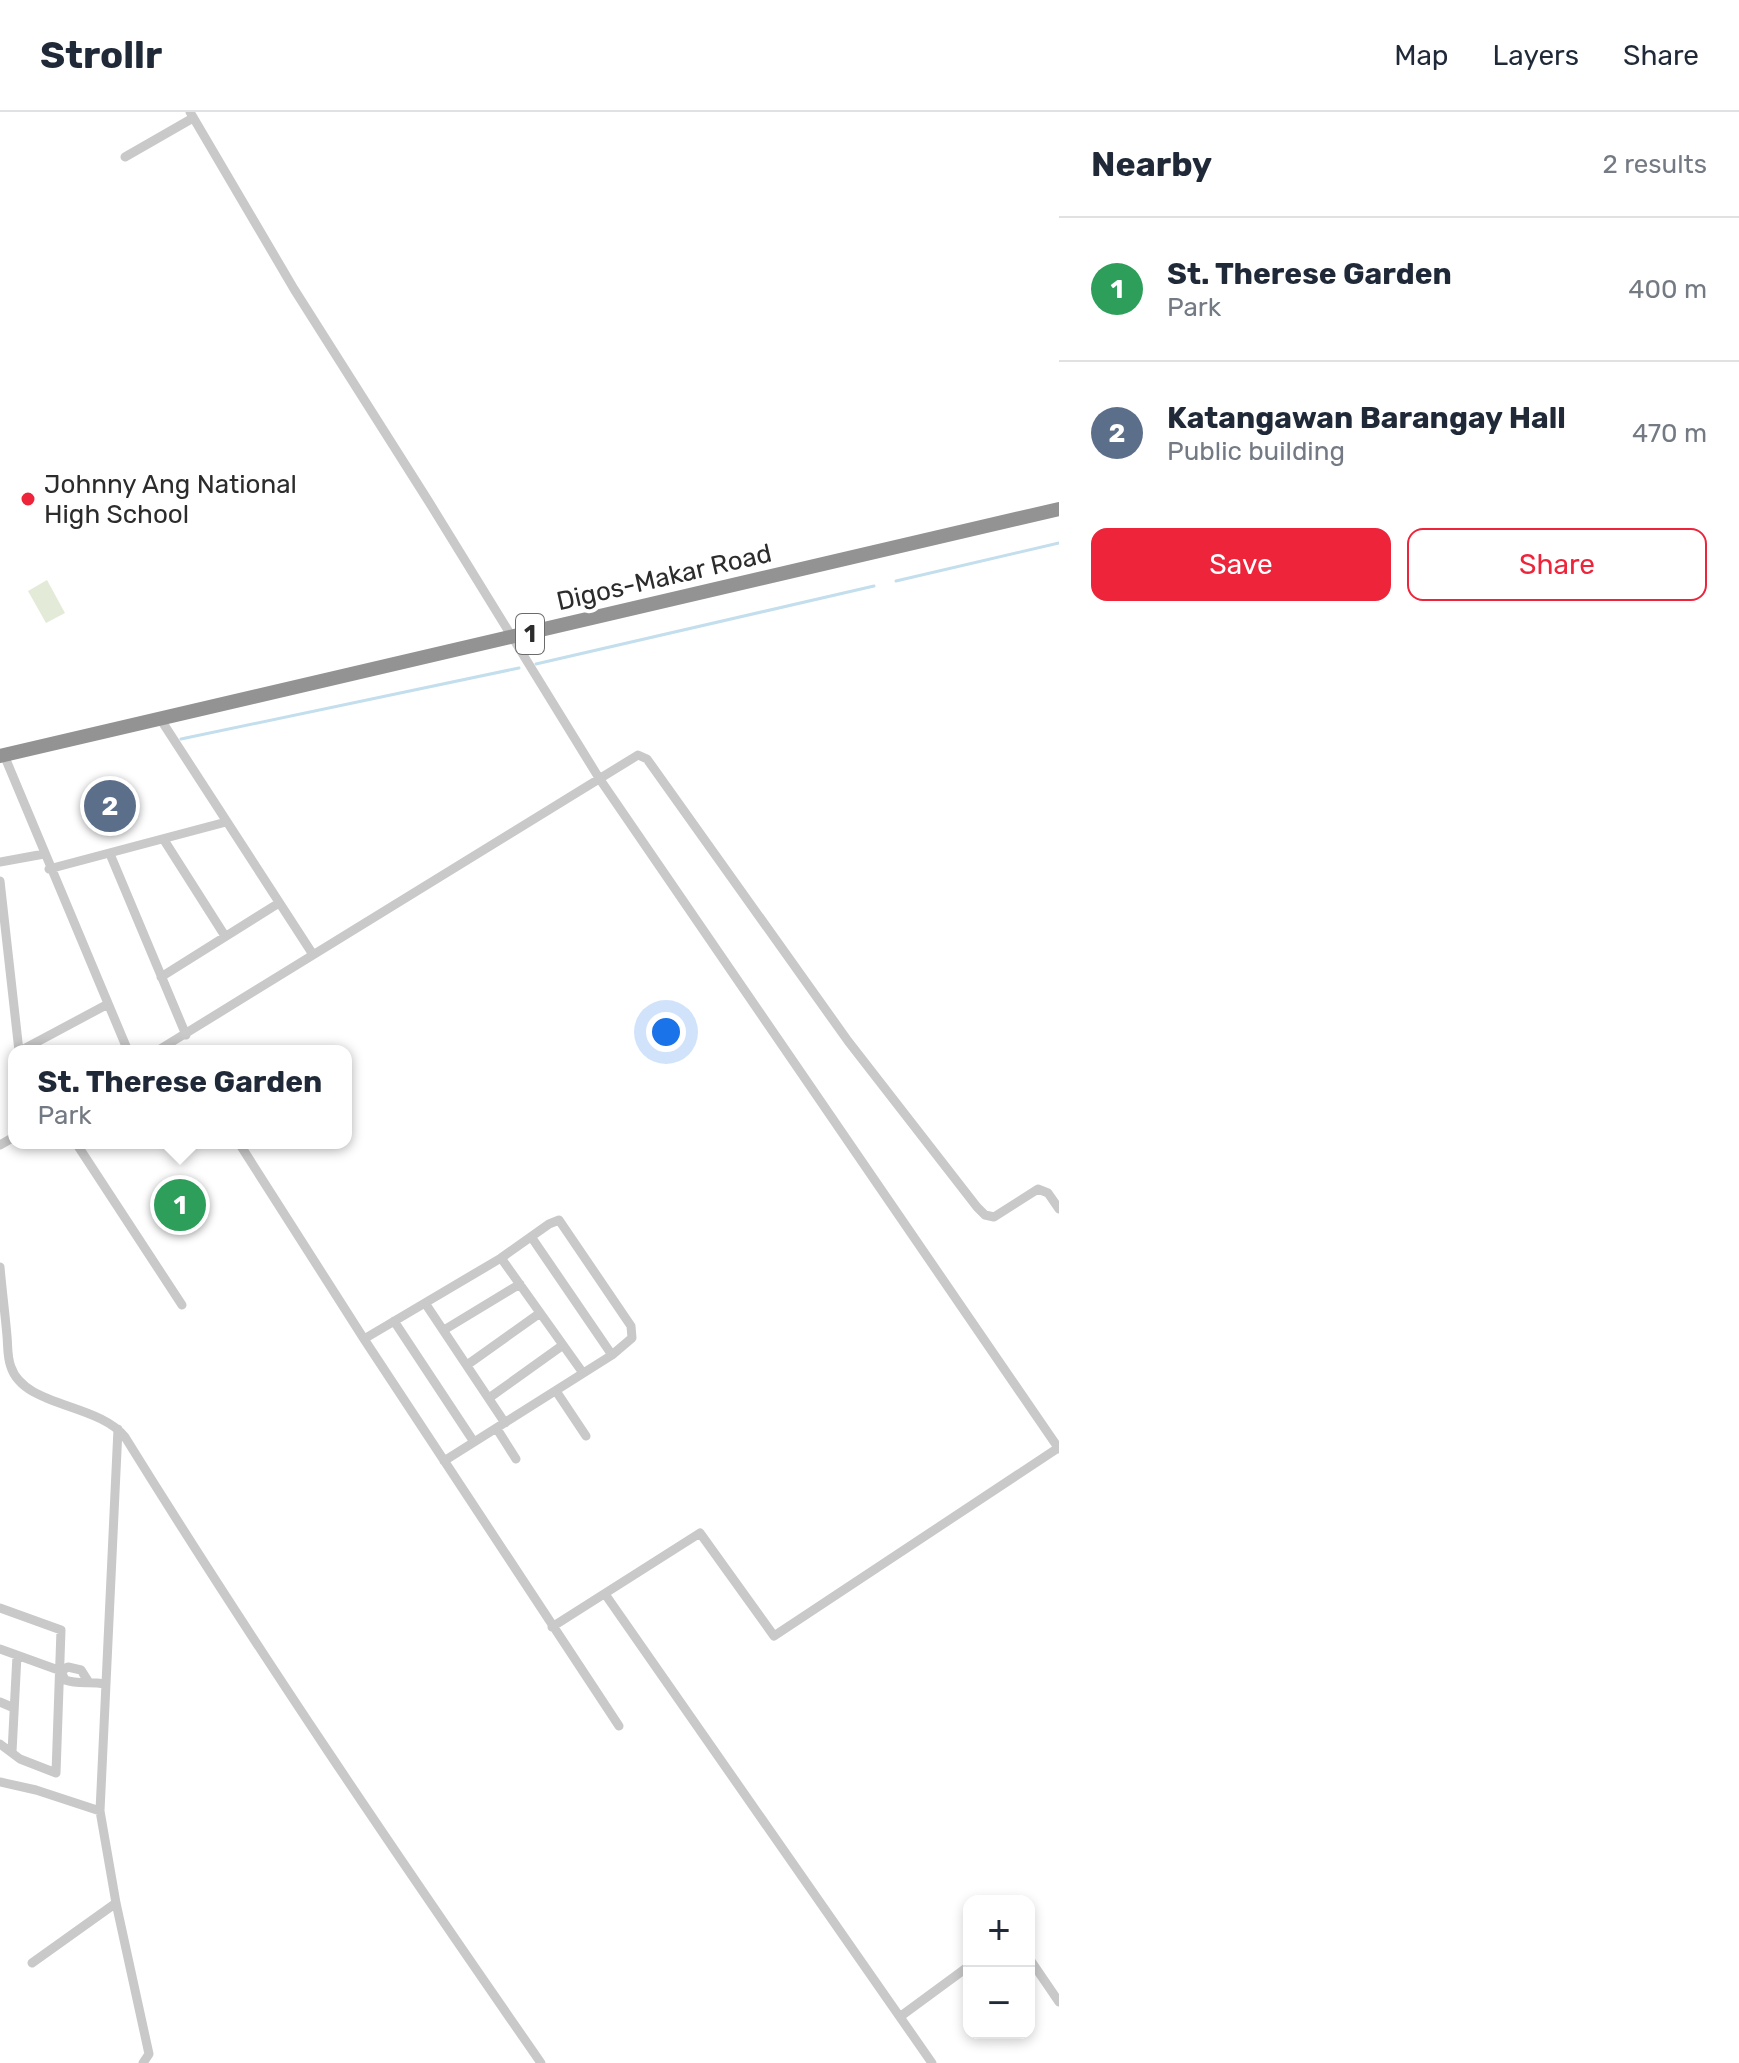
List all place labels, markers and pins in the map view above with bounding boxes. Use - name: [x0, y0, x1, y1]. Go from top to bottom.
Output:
- place label: Johnny Ang National High School: [44, 469, 297, 530]
- marker: Johnny Ang National High School: [19, 490, 37, 508]
- pin: 2: [84, 776, 136, 836]
- pin: 1: [154, 1175, 206, 1235]

